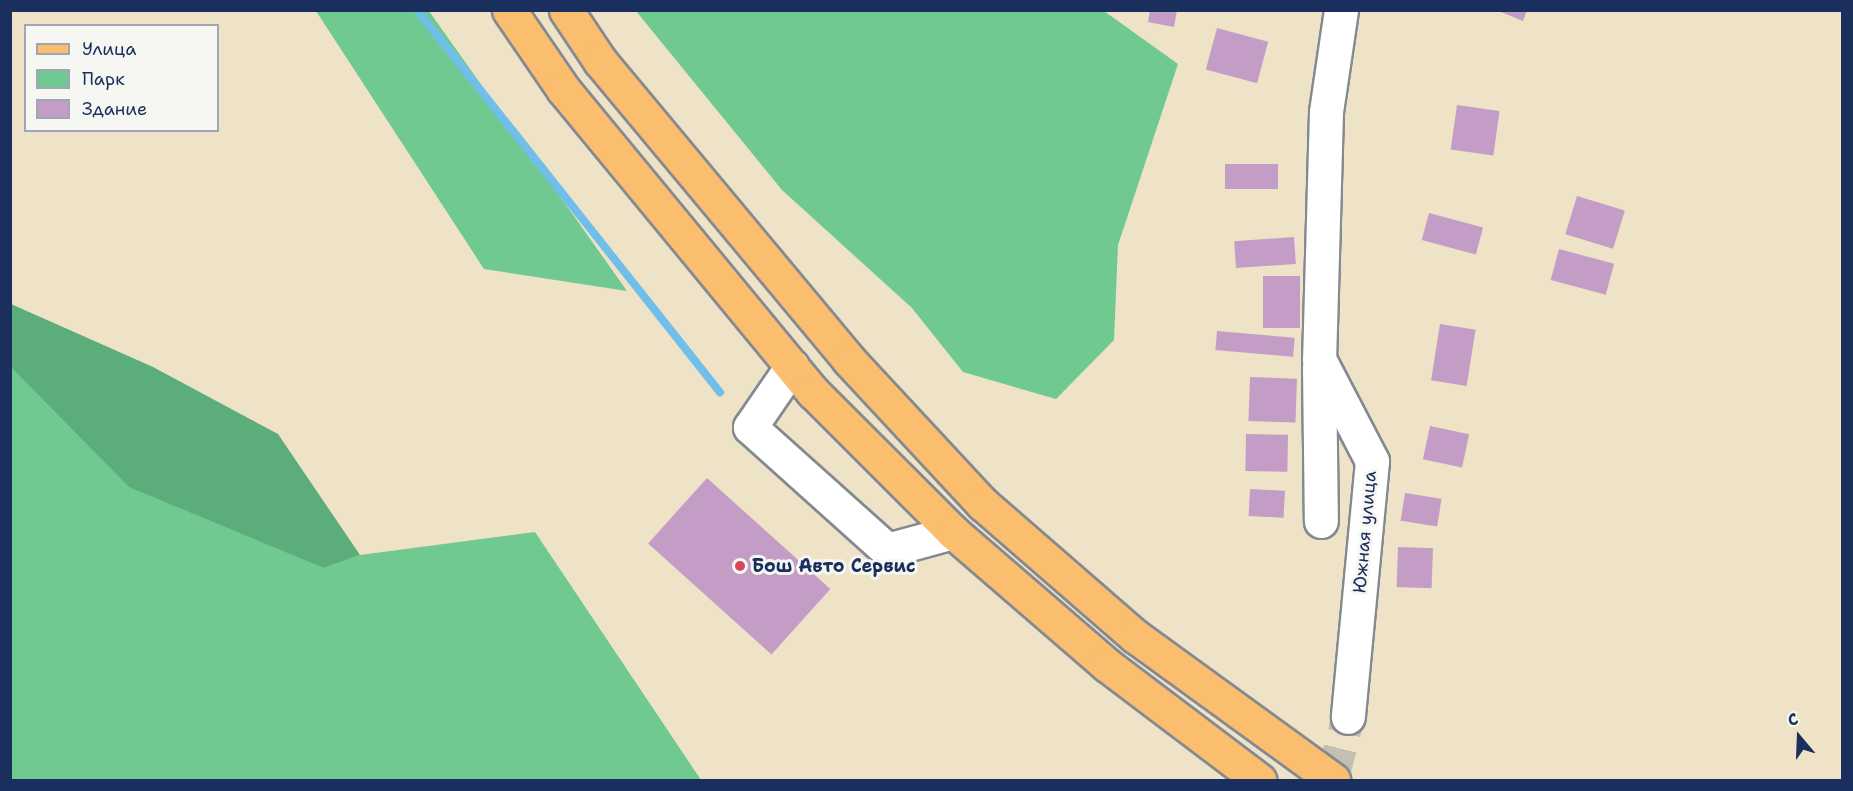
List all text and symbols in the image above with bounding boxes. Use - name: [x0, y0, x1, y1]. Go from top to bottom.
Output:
- legend: [24, 24, 219, 132]
- text: Улица: [82, 37, 136, 61]
- text: Парк: [82, 67, 125, 91]
- text: Здание: [82, 97, 147, 121]
- street label: Южная улица: [1349, 470, 1381, 594]
- place label: Бош Авто Сервис: [752, 555, 915, 577]
- marker: Бош Авто Сервис: [733, 559, 747, 573]
- north arrow: [1769, 707, 1829, 767]
- text: С: [1785, 708, 1801, 731]

